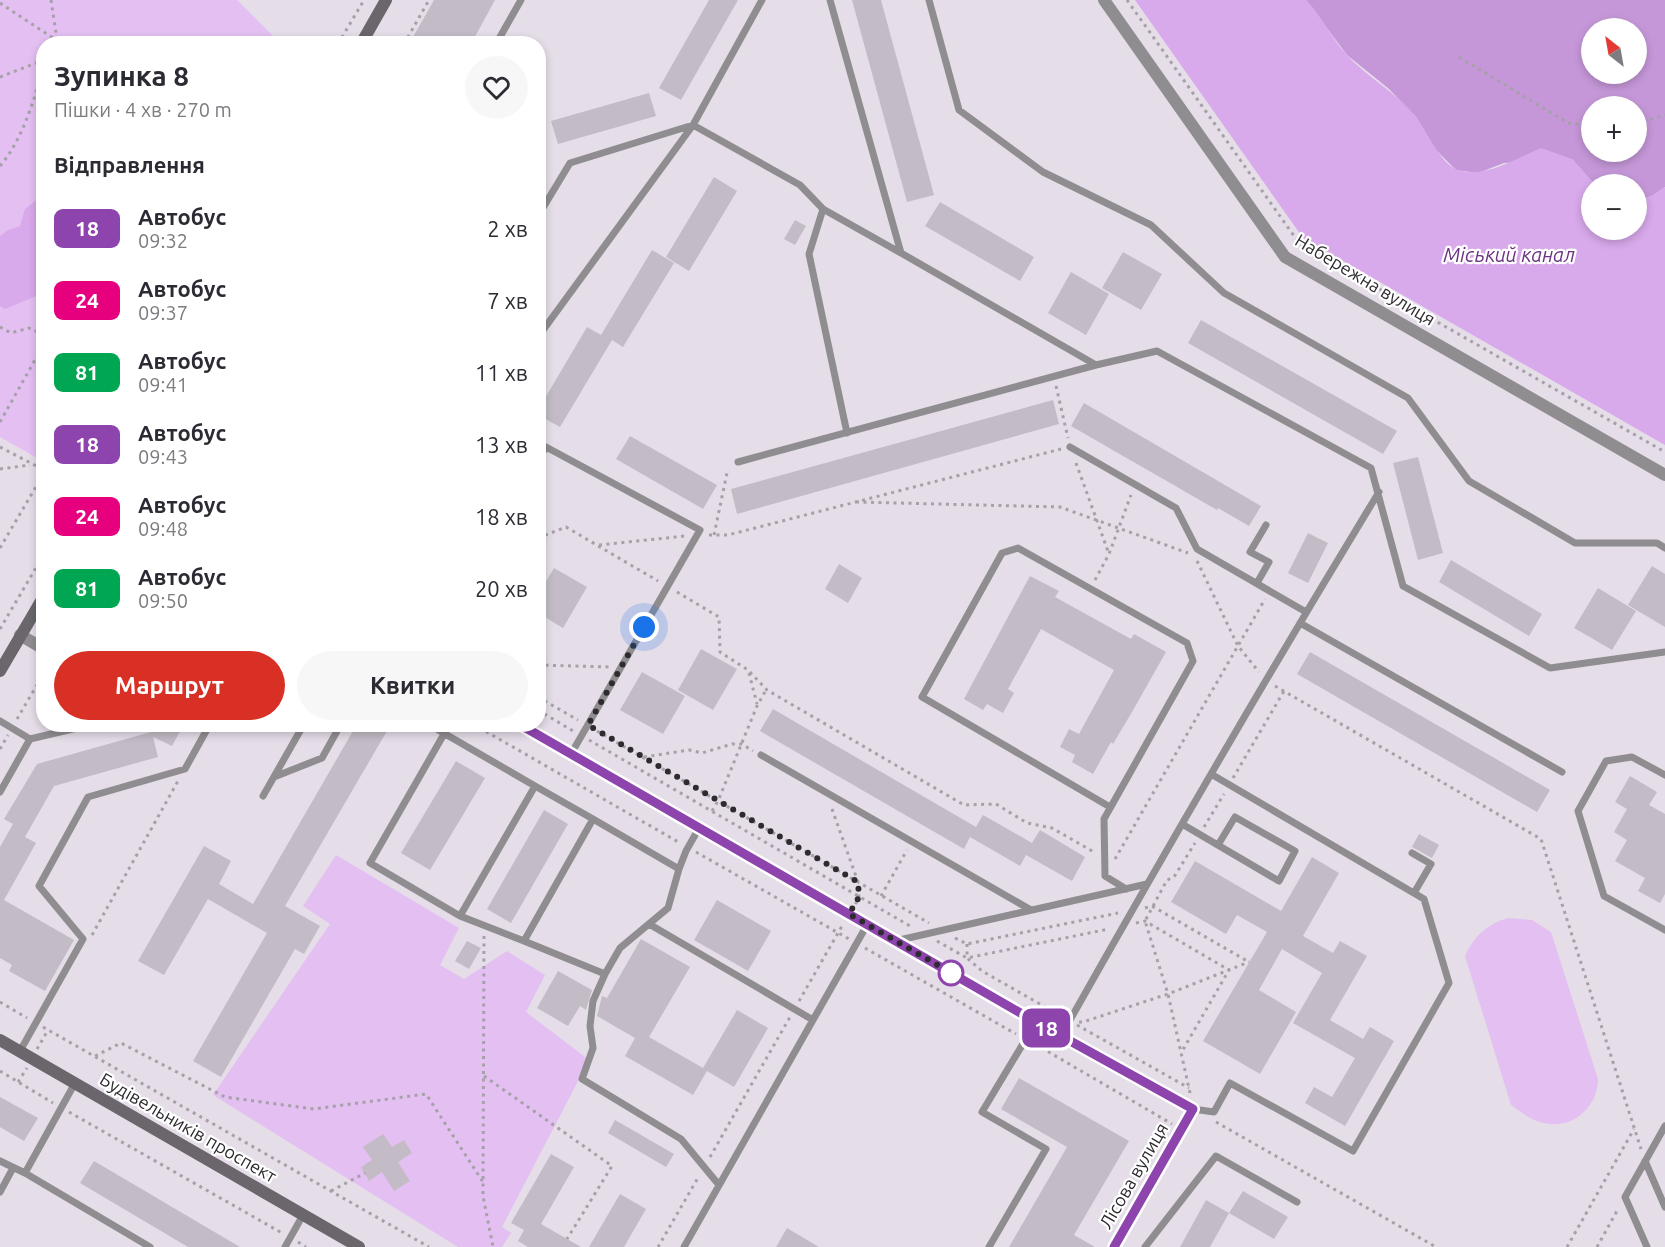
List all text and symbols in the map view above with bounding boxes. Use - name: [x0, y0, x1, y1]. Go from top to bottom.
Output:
- north arrow: [1581, 18, 1647, 84]
- map controls: [1581, 18, 1647, 240]
- button: heart: [465, 56, 528, 119]
- text: Зупинка 8: [54, 60, 189, 91]
- button: +: [1581, 96, 1647, 162]
- text: Пішки · 4 хв · 270 m: [54, 98, 232, 121]
- text: Відправлення: [54, 152, 205, 177]
- button: −: [1581, 174, 1647, 240]
- text: Автобус: [138, 204, 226, 229]
- text: 18: [75, 216, 99, 240]
- text: 2 хв: [487, 216, 528, 241]
- text: 09:32: [138, 229, 188, 252]
- street label: Набережна вулиця: [1292, 229, 1439, 329]
- water label: Міський канал: [1443, 243, 1575, 266]
- text: Автобус: [138, 276, 226, 301]
- text: 24: [75, 288, 99, 312]
- text: 7 хв: [487, 288, 528, 313]
- text: 09:37: [138, 301, 188, 324]
- text: Автобус: [138, 348, 226, 373]
- text: 81: [75, 360, 99, 384]
- text: 11 хв: [475, 360, 528, 385]
- text: 09:41: [138, 373, 188, 396]
- text: Автобус: [138, 420, 226, 445]
- text: 18: [75, 432, 99, 456]
- text: 13 хв: [475, 432, 528, 457]
- text: 09:43: [138, 445, 188, 468]
- text: Автобус: [138, 492, 226, 517]
- text: 24: [75, 504, 99, 528]
- text: 18 хв: [475, 504, 528, 529]
- text: 09:48: [138, 517, 188, 540]
- text: Автобус: [138, 564, 226, 589]
- text: 81: [75, 576, 99, 600]
- text: 20 хв: [475, 576, 528, 601]
- text: 09:50: [138, 589, 188, 612]
- your location: [629, 612, 659, 642]
- button: Маршрут: [54, 651, 285, 720]
- button: Квитки: [297, 651, 528, 720]
- unlabelled marker: [938, 960, 964, 986]
- line badge: 18: [1019, 1008, 1073, 1048]
- text: 18: [1034, 1016, 1058, 1040]
- street label: Будівельників проспект: [97, 1068, 280, 1186]
- street label: Лісова вулиця: [1095, 1119, 1171, 1232]

